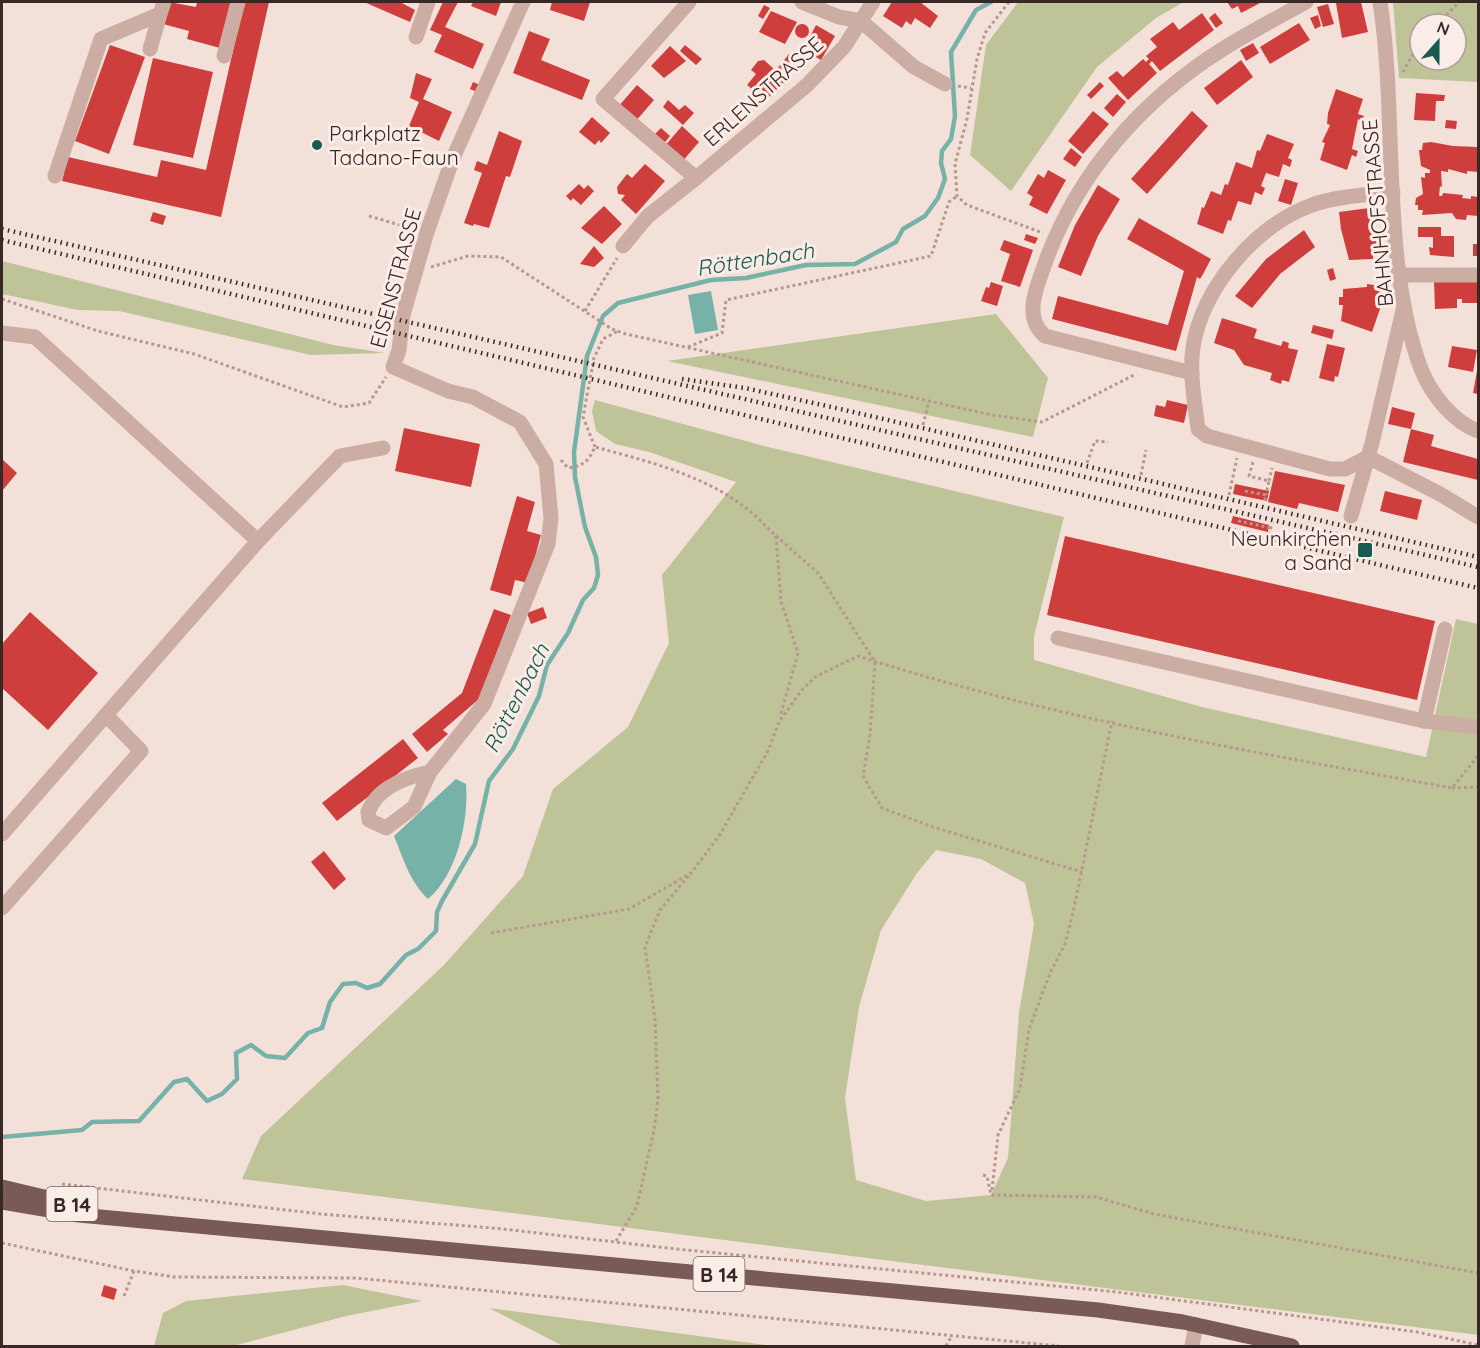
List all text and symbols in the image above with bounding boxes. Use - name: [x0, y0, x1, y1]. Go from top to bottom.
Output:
- north arrow: [1408, 12, 1468, 72]
- text: N: [1434, 17, 1452, 39]
- street label: ERLENSTRASSE: [698, 30, 828, 152]
- street label: BAHNHOFSTRASSE: [1356, 118, 1398, 308]
- place label: Parkplatz Tadano-Faun: [329, 120, 459, 170]
- marker: Parkplatz Tadano-Faun: [310, 138, 324, 152]
- street label: EISENSTRASSE: [364, 205, 426, 351]
- water label: Röttenbach: [694, 236, 816, 282]
- place label: Neunkirchen a Sand: [1231, 525, 1352, 575]
- marker: Neunkirchen a Sand: [1356, 541, 1374, 559]
- water label: Röttenbach: [477, 638, 556, 757]
- road number: B 14: [46, 1187, 98, 1221]
- road number: B 14: [694, 1257, 744, 1291]

